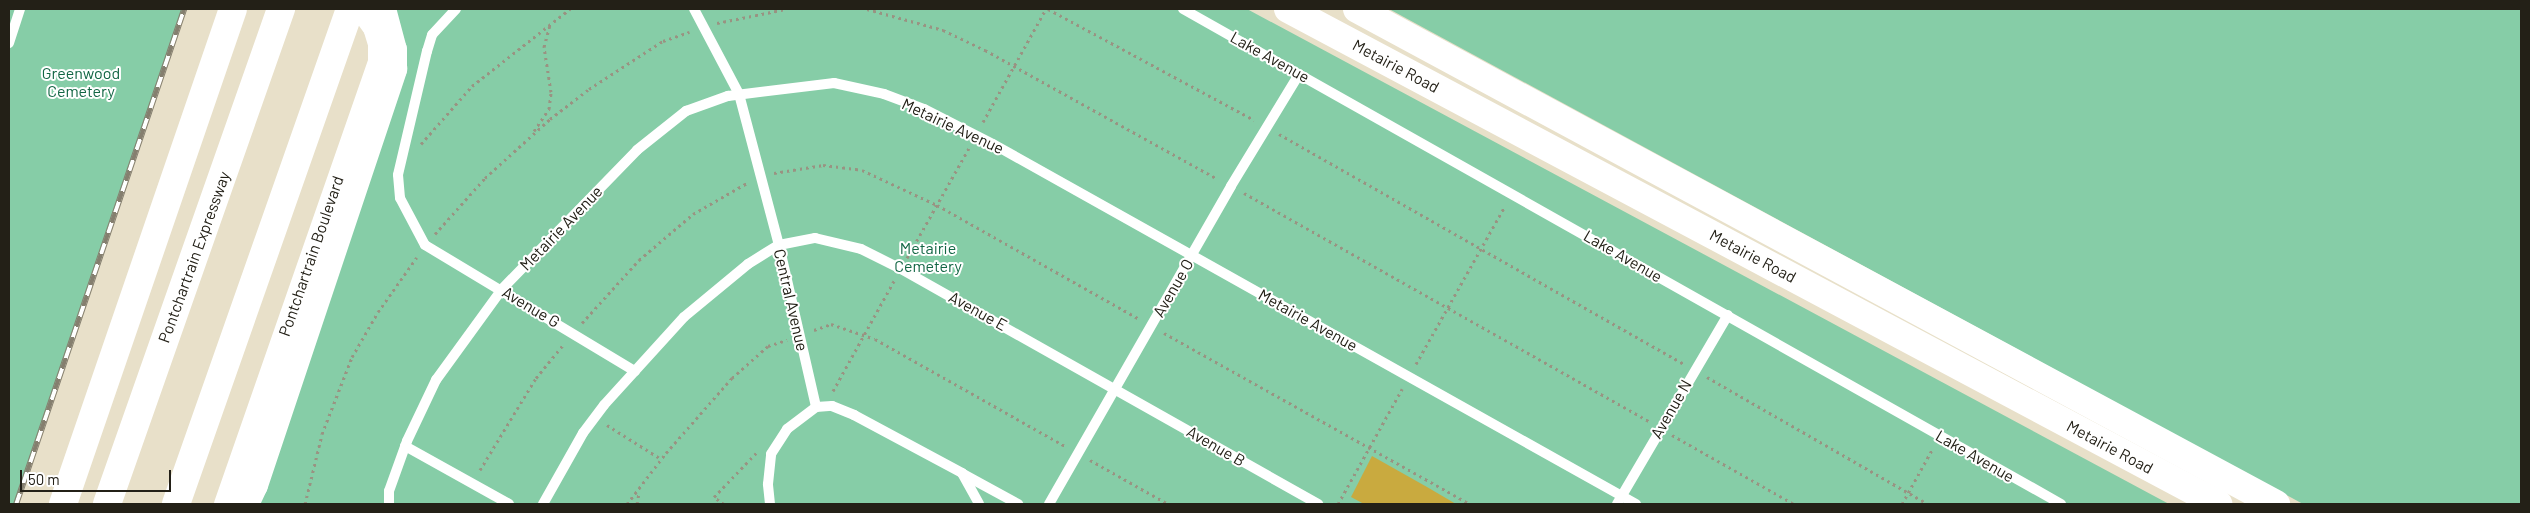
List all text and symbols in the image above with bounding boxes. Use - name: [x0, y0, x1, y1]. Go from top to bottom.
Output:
- street label: Lake Avenue: [1227, 27, 1313, 87]
- street label: Metairie Road: [1350, 35, 1442, 97]
- park label: Greenwood Cemetery: [42, 63, 120, 101]
- street label: Metairie Avenue: [899, 94, 1007, 158]
- street label: Pontchartrain Expressway: [154, 169, 234, 345]
- street label: Pontchartrain Boulevard: [275, 173, 347, 339]
- street label: Metairie Avenue: [516, 182, 606, 274]
- street label: Metairie Road: [1707, 225, 1799, 287]
- street label: Lake Avenue: [1580, 226, 1666, 286]
- park label: Metairie Cemetery: [894, 238, 962, 276]
- street label: Central Avenue: [770, 247, 812, 353]
- street label: Avenue O: [1149, 255, 1197, 321]
- street label: Avenue G: [499, 282, 563, 332]
- street label: Metairie Avenue: [1255, 285, 1361, 355]
- street label: Avenue E: [945, 287, 1011, 335]
- street label: Avenue N: [1646, 376, 1696, 442]
- street label: Metairie Road: [2064, 416, 2156, 478]
- street label: Avenue B: [1183, 422, 1249, 470]
- street label: Lake Avenue: [1932, 426, 2018, 486]
- scale bar: [22, 460, 174, 492]
- text: 50 m: [28, 470, 60, 488]

